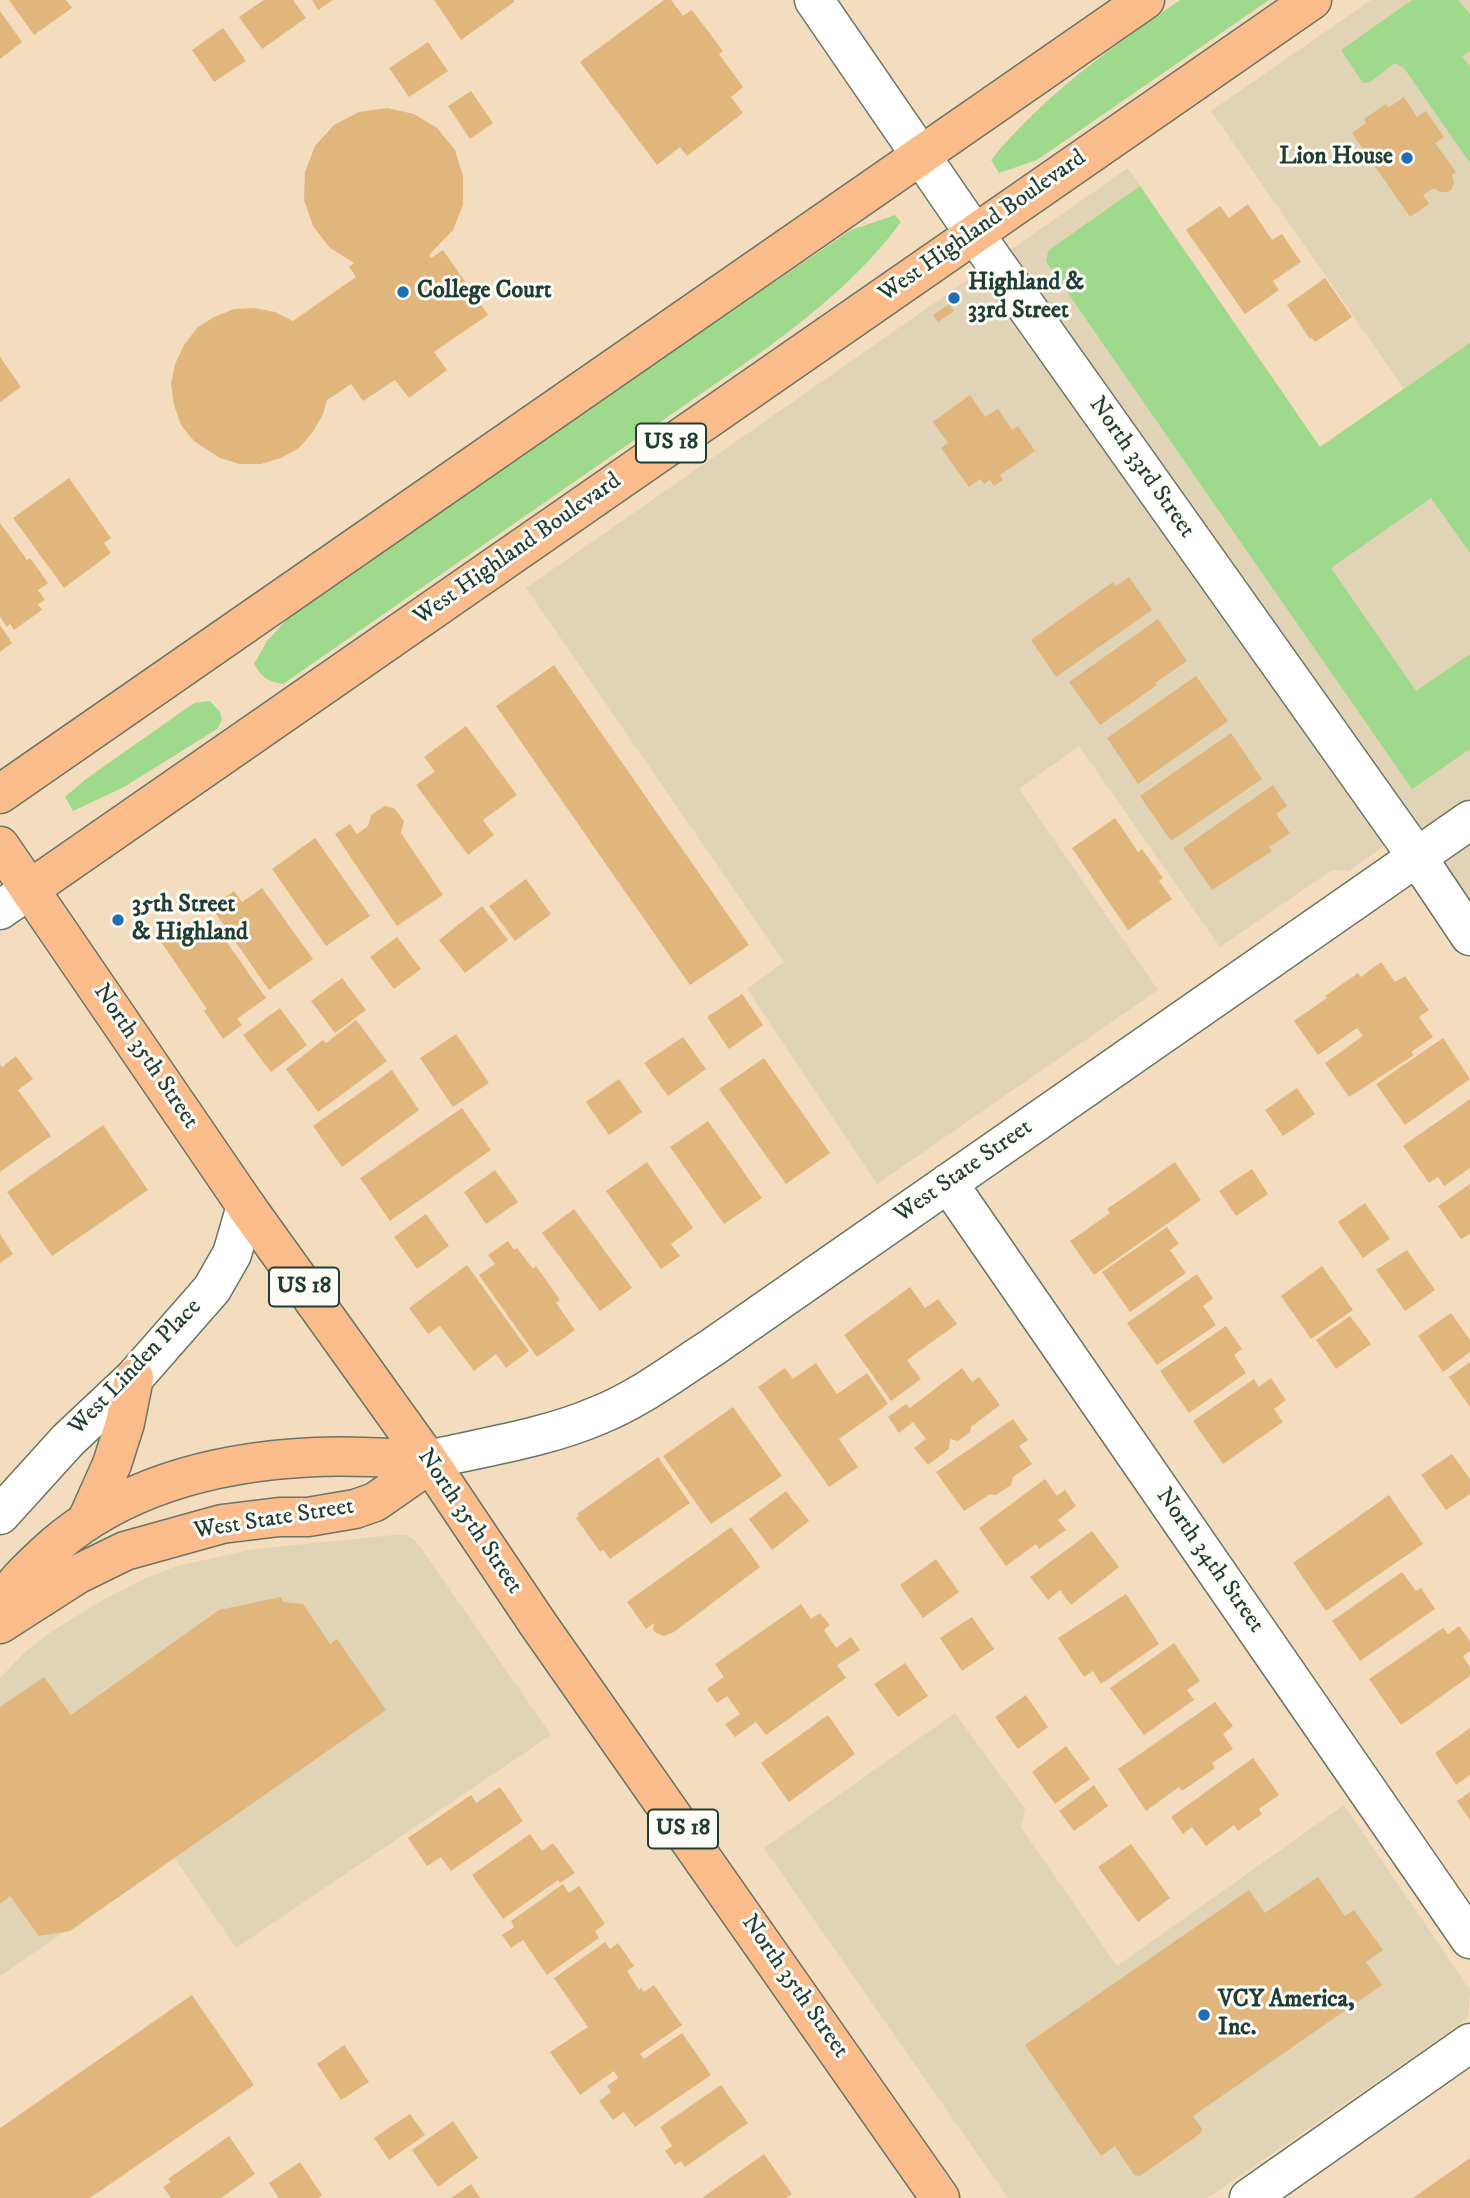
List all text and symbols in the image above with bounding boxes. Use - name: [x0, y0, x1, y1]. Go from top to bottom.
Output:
- place label: Lion House: [1279, 144, 1393, 172]
- street label: West Highland Boulevard: [874, 145, 1092, 309]
- marker: Lion House: [1399, 150, 1415, 166]
- place label: Highland & 33rd Street: [968, 270, 1084, 326]
- place label: College Court: [417, 278, 551, 306]
- marker: College Court: [395, 284, 411, 300]
- marker: Highland & 33rd Street: [946, 290, 962, 306]
- street label: North 33rd Street: [1082, 392, 1200, 544]
- road number: US 18: [636, 424, 706, 462]
- street label: West Highland Boulevard: [409, 468, 627, 632]
- place label: 35th Street & Highland: [132, 892, 248, 948]
- marker: 35th Street & Highland: [110, 912, 126, 928]
- street label: North 35th Street: [86, 979, 204, 1135]
- street label: West State Street: [890, 1114, 1038, 1230]
- road number: US 18: [269, 1268, 339, 1306]
- street label: West Linden Place: [64, 1294, 208, 1442]
- street label: North 35th Street: [410, 1444, 528, 1600]
- street label: North 34th Street: [1148, 1483, 1270, 1639]
- street label: West State Street: [192, 1493, 356, 1547]
- road number: US 18: [648, 1810, 718, 1848]
- street label: North 35th Street: [734, 1910, 854, 2064]
- place label: VCY America, Inc.: [1218, 1987, 1355, 2043]
- marker: VCY America, Inc.: [1196, 2007, 1212, 2023]

